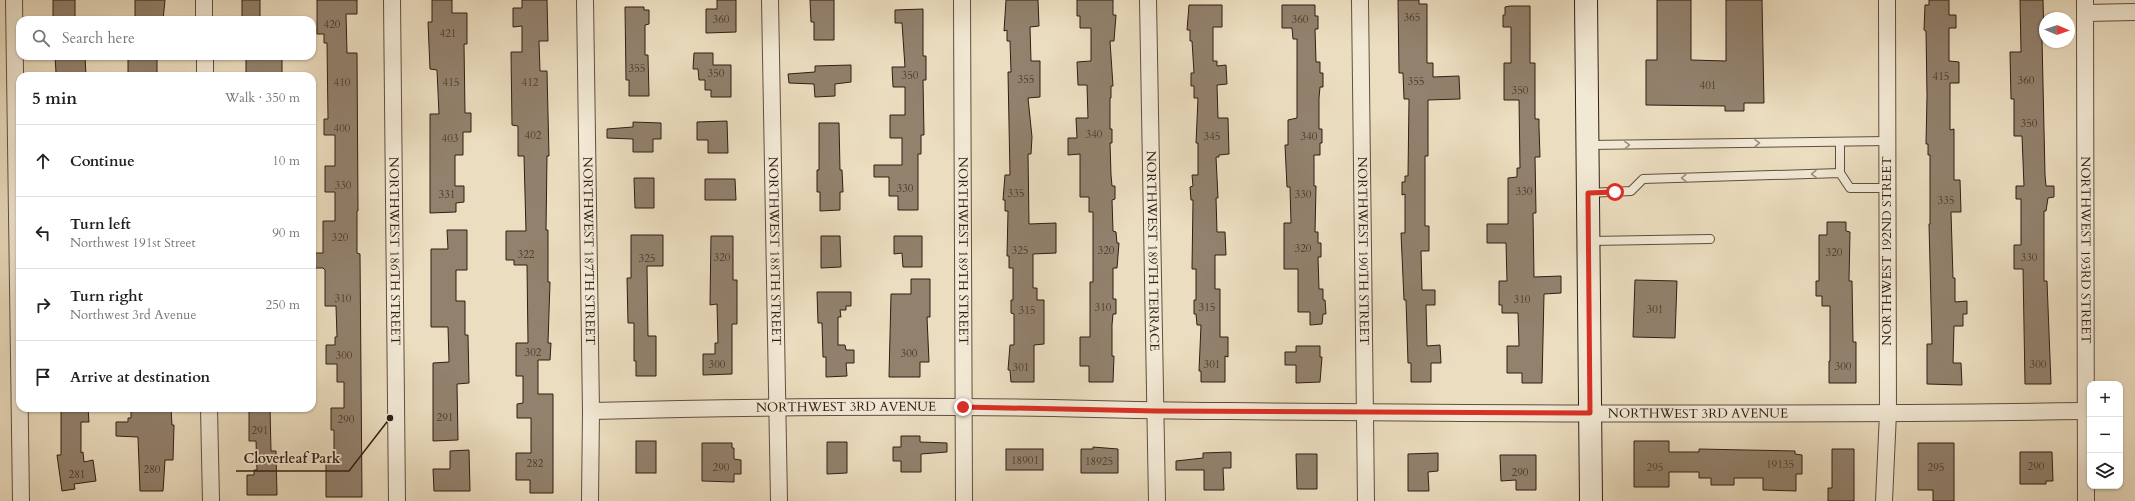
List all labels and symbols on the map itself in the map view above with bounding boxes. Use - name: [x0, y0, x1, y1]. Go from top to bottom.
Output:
- house number: 365: [1404, 10, 1420, 25]
- house number: 360: [713, 12, 730, 27]
- house number: 360: [1292, 12, 1309, 27]
- north arrow: [2039, 12, 2075, 48]
- house number: 420: [324, 17, 341, 32]
- house number: 421: [440, 26, 456, 41]
- house number: 355: [629, 61, 645, 76]
- house number: 350: [708, 66, 725, 81]
- house number: 350: [902, 68, 919, 83]
- house number: 415: [1933, 69, 1949, 84]
- house number: 355: [1018, 72, 1034, 87]
- house number: 360: [2018, 73, 2035, 88]
- house number: 355: [1408, 74, 1424, 89]
- house number: 410: [334, 75, 351, 90]
- house number: 415: [443, 75, 459, 90]
- house number: 412: [522, 75, 539, 90]
- house number: 401: [1700, 78, 1716, 93]
- house number: 350: [1512, 83, 1529, 98]
- house number: 350: [2021, 116, 2038, 131]
- house number: 400: [334, 121, 351, 136]
- house number: 340: [1086, 127, 1103, 142]
- house number: 402: [525, 128, 542, 143]
- house number: 345: [1204, 129, 1220, 144]
- house number: 340: [1301, 129, 1318, 144]
- house number: 403: [442, 131, 459, 146]
- one-way arrow: [1754, 139, 1760, 147]
- one-way arrow: [1624, 141, 1630, 149]
- street label: NORTHWEST 189TH TERRACE: [1142, 151, 1163, 351]
- street label: NORTHWEST 192ND STREET: [1878, 156, 1896, 346]
- street label: NORTHWEST 193RD STREET: [2076, 156, 2095, 344]
- street label: NORTHWEST 186TH STREET: [385, 157, 404, 346]
- street label: NORTHWEST 187TH STREET: [578, 157, 599, 346]
- street label: NORTHWEST 188TH STREET: [764, 157, 785, 346]
- street label: NORTHWEST 189TH STREET: [954, 157, 972, 346]
- street label: NORTHWEST 190TH STREET: [1353, 157, 1373, 346]
- one-way arrow: [1811, 170, 1817, 178]
- one-way arrow: [1681, 174, 1687, 182]
- house number: 330: [335, 178, 352, 193]
- house number: 330: [897, 181, 914, 196]
- route start: [1606, 183, 1624, 201]
- house number: 330: [1516, 184, 1533, 199]
- house number: 335: [1008, 186, 1024, 201]
- house number: 331: [439, 187, 455, 202]
- house number: 330: [1295, 187, 1312, 202]
- house number: 335: [1938, 193, 1954, 208]
- house number: 320: [332, 230, 349, 245]
- house number: 320: [1295, 241, 1312, 256]
- house number: 325: [1012, 243, 1028, 258]
- house number: 320: [1098, 243, 1115, 258]
- house number: 320: [1826, 245, 1843, 260]
- house number: 322: [518, 247, 535, 262]
- house number: 320: [714, 250, 731, 265]
- house number: 330: [2021, 250, 2038, 265]
- house number: 325: [639, 251, 655, 266]
- house number: 310: [335, 291, 352, 306]
- house number: 310: [1514, 292, 1531, 307]
- house number: 310: [1095, 300, 1112, 315]
- house number: 315: [1199, 300, 1215, 315]
- house number: 301: [1647, 302, 1663, 317]
- house number: 315: [1019, 303, 1035, 318]
- house number: 302: [525, 345, 542, 360]
- house number: 300: [901, 346, 918, 361]
- house number: 300: [336, 348, 353, 363]
- house number: 300: [709, 357, 726, 372]
- house number: 301: [1204, 357, 1220, 372]
- house number: 300: [2030, 357, 2047, 372]
- house number: 300: [1835, 359, 1852, 374]
- house number: 301: [1013, 360, 1029, 375]
- street label: NORTHWEST 3RD AVENUE: [756, 398, 936, 417]
- route end: [954, 398, 972, 416]
- street label: NORTHWEST 3RD AVENUE: [1608, 404, 1788, 423]
- house number: 291: [437, 410, 453, 425]
- house number: 290: [338, 412, 355, 427]
- house number: 291: [252, 423, 268, 438]
- callout: Cloverleaf Park: [236, 445, 349, 471]
- text: Cloverleaf Park: [243, 449, 341, 468]
- house number: 18901: [1011, 453, 1039, 468]
- house number: 18925: [1085, 454, 1113, 469]
- house number: 282: [527, 456, 544, 471]
- house number: 19135: [1766, 457, 1794, 472]
- house number: 290: [2028, 459, 2045, 474]
- house number: 290: [713, 460, 730, 475]
- house number: 295: [1647, 460, 1663, 475]
- house number: 295: [1928, 460, 1944, 475]
- house number: 280: [144, 462, 161, 477]
- house number: 290: [1512, 465, 1529, 480]
- house number: 281: [69, 467, 85, 482]

